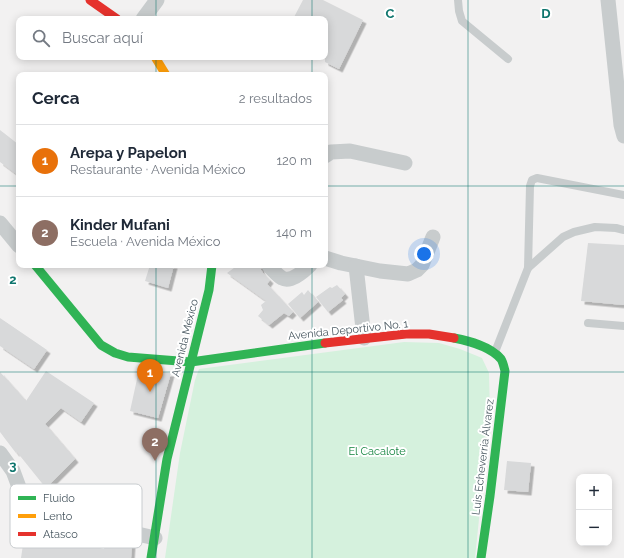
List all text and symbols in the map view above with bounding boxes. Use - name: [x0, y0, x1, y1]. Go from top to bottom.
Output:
- text: C: [386, 6, 395, 21]
- text: D: [541, 6, 551, 21]
- search box: [16, 16, 328, 60]
- icon: search: [30, 27, 52, 49]
- text: Buscar aquí: [62, 29, 143, 47]
- text: Cerca: [32, 88, 80, 108]
- text: 2 resultados: [239, 91, 312, 106]
- text: Arepa y Papelon: [70, 144, 187, 162]
- text: 1: [42, 153, 48, 168]
- text: 120 m: [276, 153, 312, 168]
- text: Restaurante · Avenida México: [70, 162, 245, 177]
- text: Kinder Mufani: [70, 216, 170, 234]
- text: 2: [41, 225, 49, 240]
- text: 140 m: [276, 225, 312, 240]
- text: Escuela · Avenida México: [70, 234, 220, 249]
- your location: [414, 244, 434, 264]
- text: 2: [9, 272, 17, 287]
- street label: Avenida México: [169, 297, 201, 378]
- street label: Avenida Deportivo No. 1: [287, 317, 409, 343]
- pin: 1: [137, 359, 163, 392]
- street label: Luis Echeverría Álvarez: [468, 398, 497, 516]
- pin: 2: [142, 428, 168, 461]
- park label: El Cacalote: [348, 445, 406, 458]
- text: 3: [9, 458, 17, 473]
- map controls: [576, 474, 612, 546]
- button: +: [576, 474, 612, 510]
- legend: [10, 484, 142, 548]
- text: Fluido: [43, 492, 75, 505]
- text: Lento: [43, 510, 73, 523]
- button: −: [576, 510, 612, 546]
- text: Atasco: [43, 528, 78, 541]

